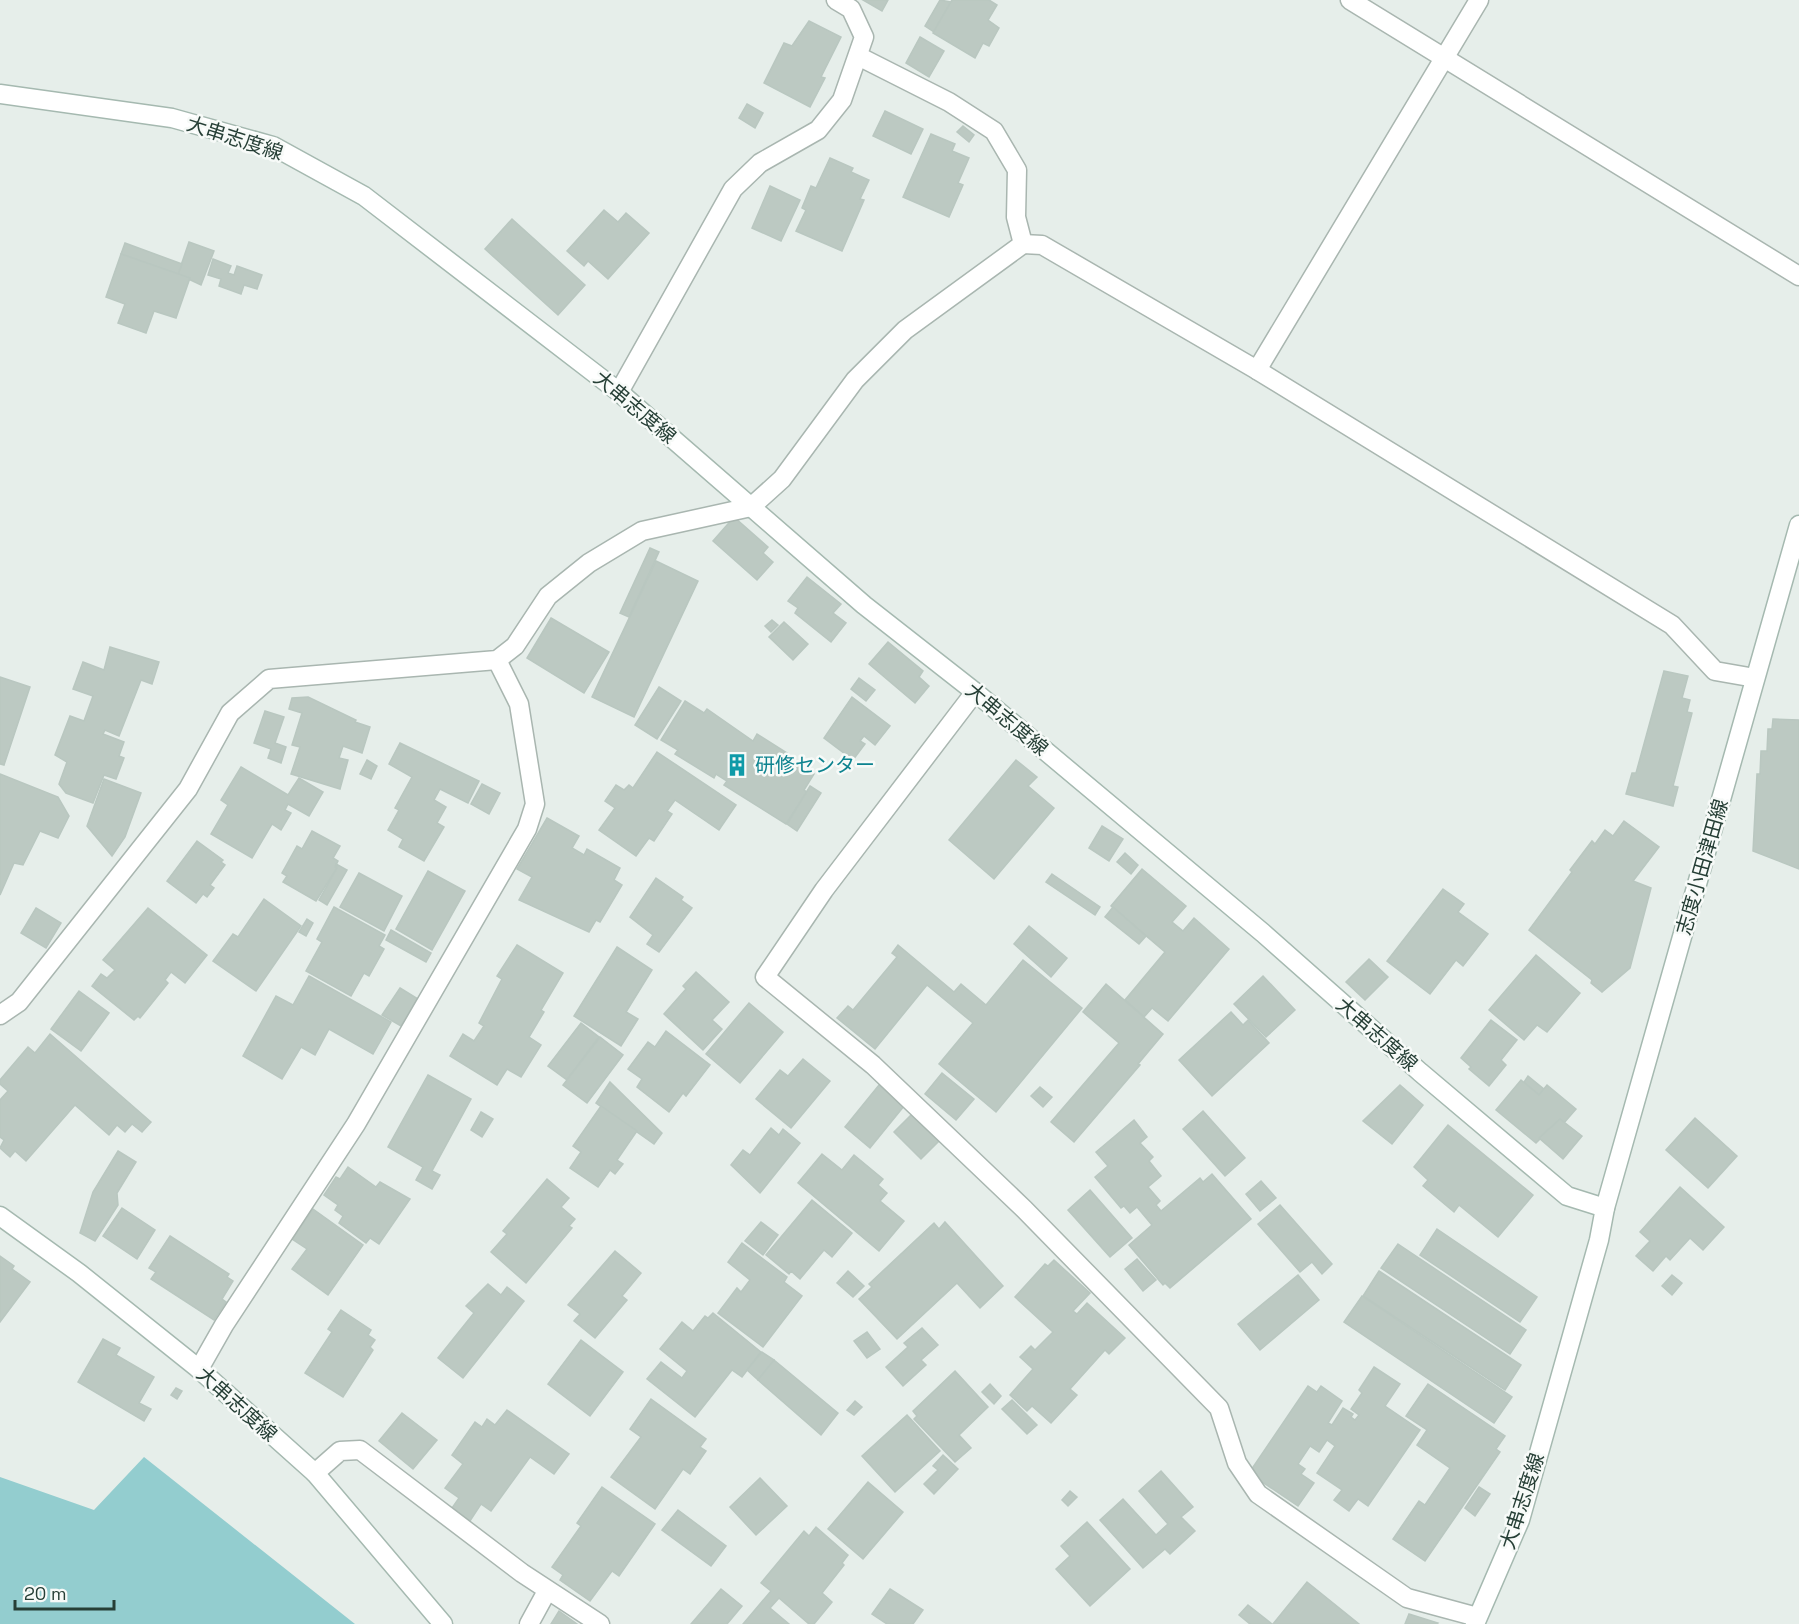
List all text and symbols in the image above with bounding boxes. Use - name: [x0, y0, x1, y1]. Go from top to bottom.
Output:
- street label: 大串志度線: [183, 110, 287, 166]
- street label: 大串志度線: [588, 365, 682, 449]
- street label: 大串志度線: [960, 677, 1054, 761]
- building icon: 研修センター: [724, 752, 750, 778]
- place label: 研修センター: [755, 752, 875, 778]
- street label: 志度小田津田線: [1670, 796, 1734, 938]
- street label: 大串志度線: [1331, 991, 1423, 1077]
- street label: 大串志度線: [191, 1361, 283, 1447]
- street label: 大串志度線: [1494, 1449, 1550, 1553]
- scale bar: [15, 1573, 114, 1611]
- text: 20 m: [24, 1582, 67, 1605]

